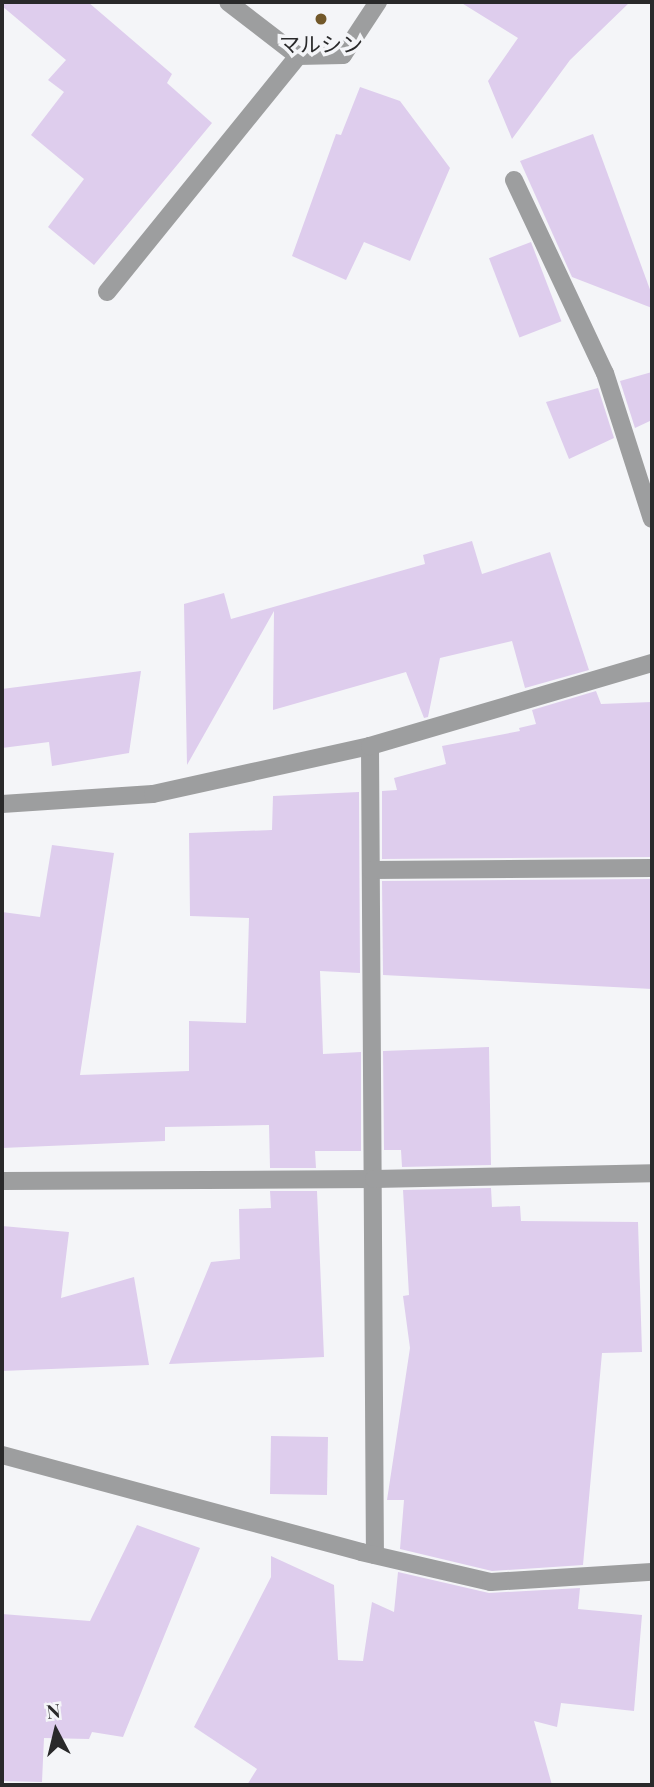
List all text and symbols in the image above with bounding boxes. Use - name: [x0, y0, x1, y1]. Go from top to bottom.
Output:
- marker: マルシン: [313, 11, 329, 27]
- place label: マルシン: [279, 30, 363, 56]
- north arrow: [21, 1696, 91, 1766]
- text: N: [45, 1696, 62, 1724]

